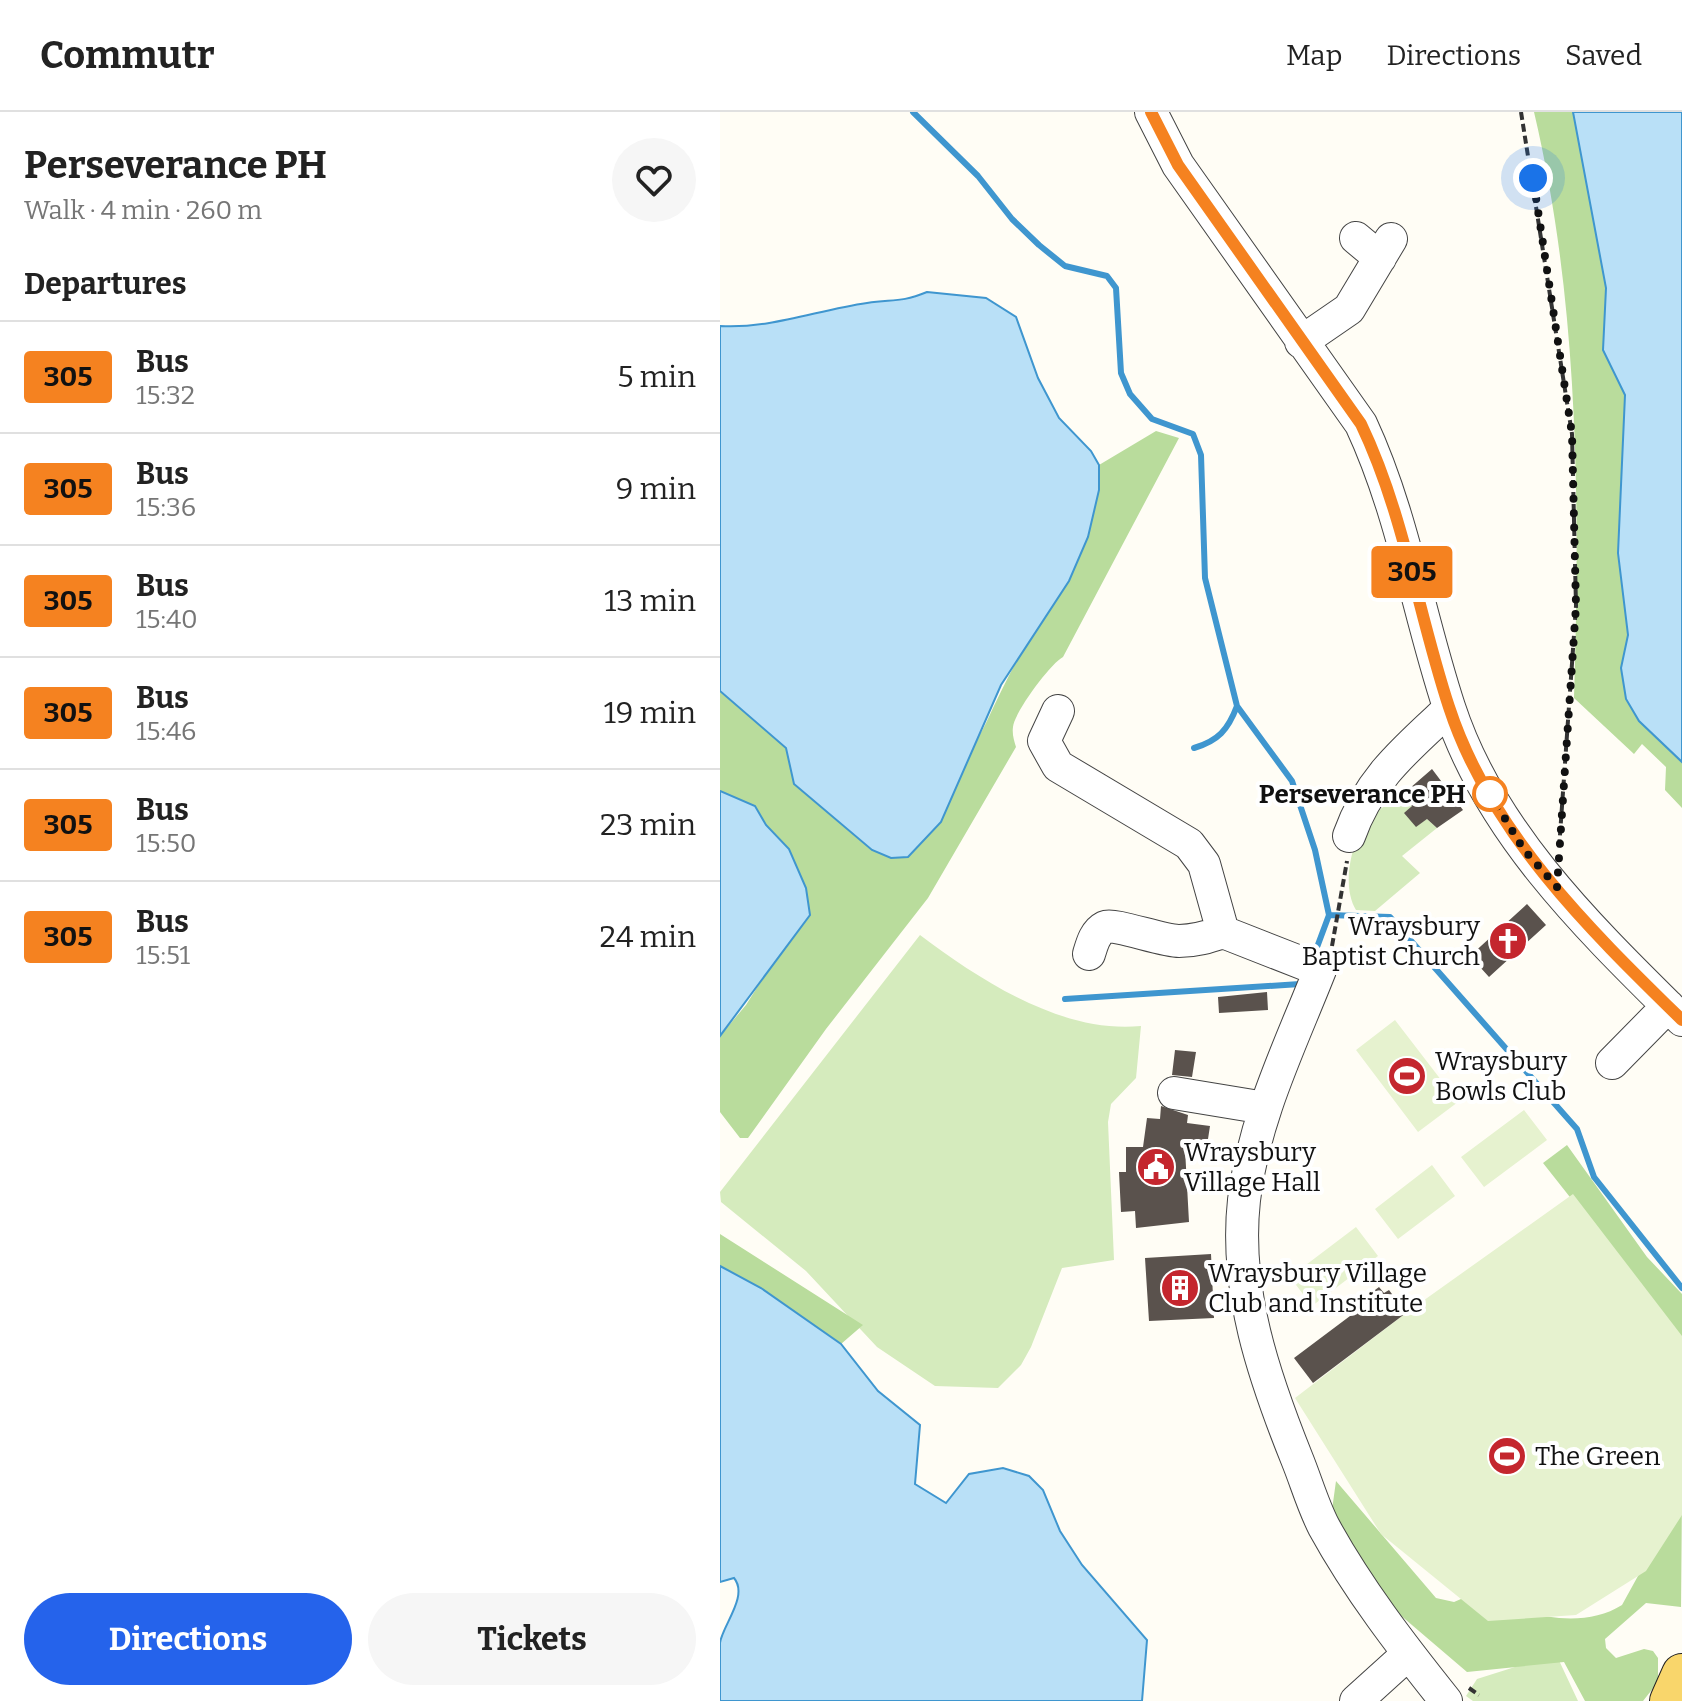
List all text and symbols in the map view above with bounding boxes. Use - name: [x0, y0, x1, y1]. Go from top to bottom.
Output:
- text: Commutr: [40, 32, 215, 78]
- text: Map: [1286, 39, 1342, 72]
- text: Directions: [1386, 39, 1521, 72]
- text: Saved: [1565, 39, 1642, 72]
- button: heart: [612, 138, 696, 222]
- text: Perseverance PH: [24, 142, 327, 188]
- your location: [1513, 158, 1553, 198]
- text: Walk · 4 min · 260 m: [24, 195, 262, 226]
- text: Departures: [24, 266, 187, 302]
- text: Bus: [136, 344, 189, 380]
- text: 5 min: [617, 359, 696, 395]
- text: 305: [43, 360, 93, 393]
- text: 15:32: [136, 380, 195, 411]
- text: Bus: [136, 456, 189, 492]
- text: 9 min: [616, 471, 696, 507]
- text: 305: [43, 472, 93, 505]
- text: 15:36: [136, 492, 196, 523]
- line badge: 305: [1366, 546, 1458, 598]
- text: 305: [1387, 555, 1437, 588]
- text: Bus: [136, 568, 189, 604]
- text: 13 min: [604, 583, 696, 619]
- text: 305: [43, 584, 93, 617]
- text: 15:40: [136, 604, 198, 635]
- text: Bus: [136, 680, 189, 716]
- text: 19 min: [604, 695, 696, 731]
- text: 305: [43, 696, 93, 729]
- text: 15:46: [136, 716, 196, 747]
- marker: Perseverance PH: [1473, 777, 1507, 811]
- place label: Perseverance PH: [1259, 779, 1466, 810]
- text: Bus: [136, 792, 189, 828]
- text: 23 min: [600, 807, 696, 843]
- text: 305: [43, 808, 93, 841]
- text: 15:50: [136, 828, 196, 859]
- text: Bus: [136, 904, 189, 940]
- place label: Wraysbury Baptist Church: [1302, 911, 1480, 972]
- text: 24 min: [600, 919, 696, 955]
- text: 305: [43, 920, 93, 953]
- church icon: Wraysbury Baptist Church: [1487, 920, 1529, 962]
- text: 15:51: [136, 940, 190, 971]
- place label: Wraysbury Bowls Club: [1435, 1046, 1567, 1107]
- sports icon: Wraysbury Bowls Club: [1386, 1055, 1428, 1097]
- place label: Wraysbury Village Hall: [1184, 1137, 1321, 1198]
- public building icon: Wraysbury Village Hall: [1135, 1146, 1177, 1188]
- place label: Wraysbury Village Club and Institute: [1208, 1258, 1427, 1319]
- building icon: Wraysbury Village Club and Institute: [1159, 1267, 1201, 1309]
- sports icon: The Green: [1486, 1435, 1528, 1477]
- place label: The Green: [1535, 1441, 1661, 1472]
- button: Directions: [24, 1593, 352, 1685]
- button: Tickets: [368, 1593, 696, 1685]

